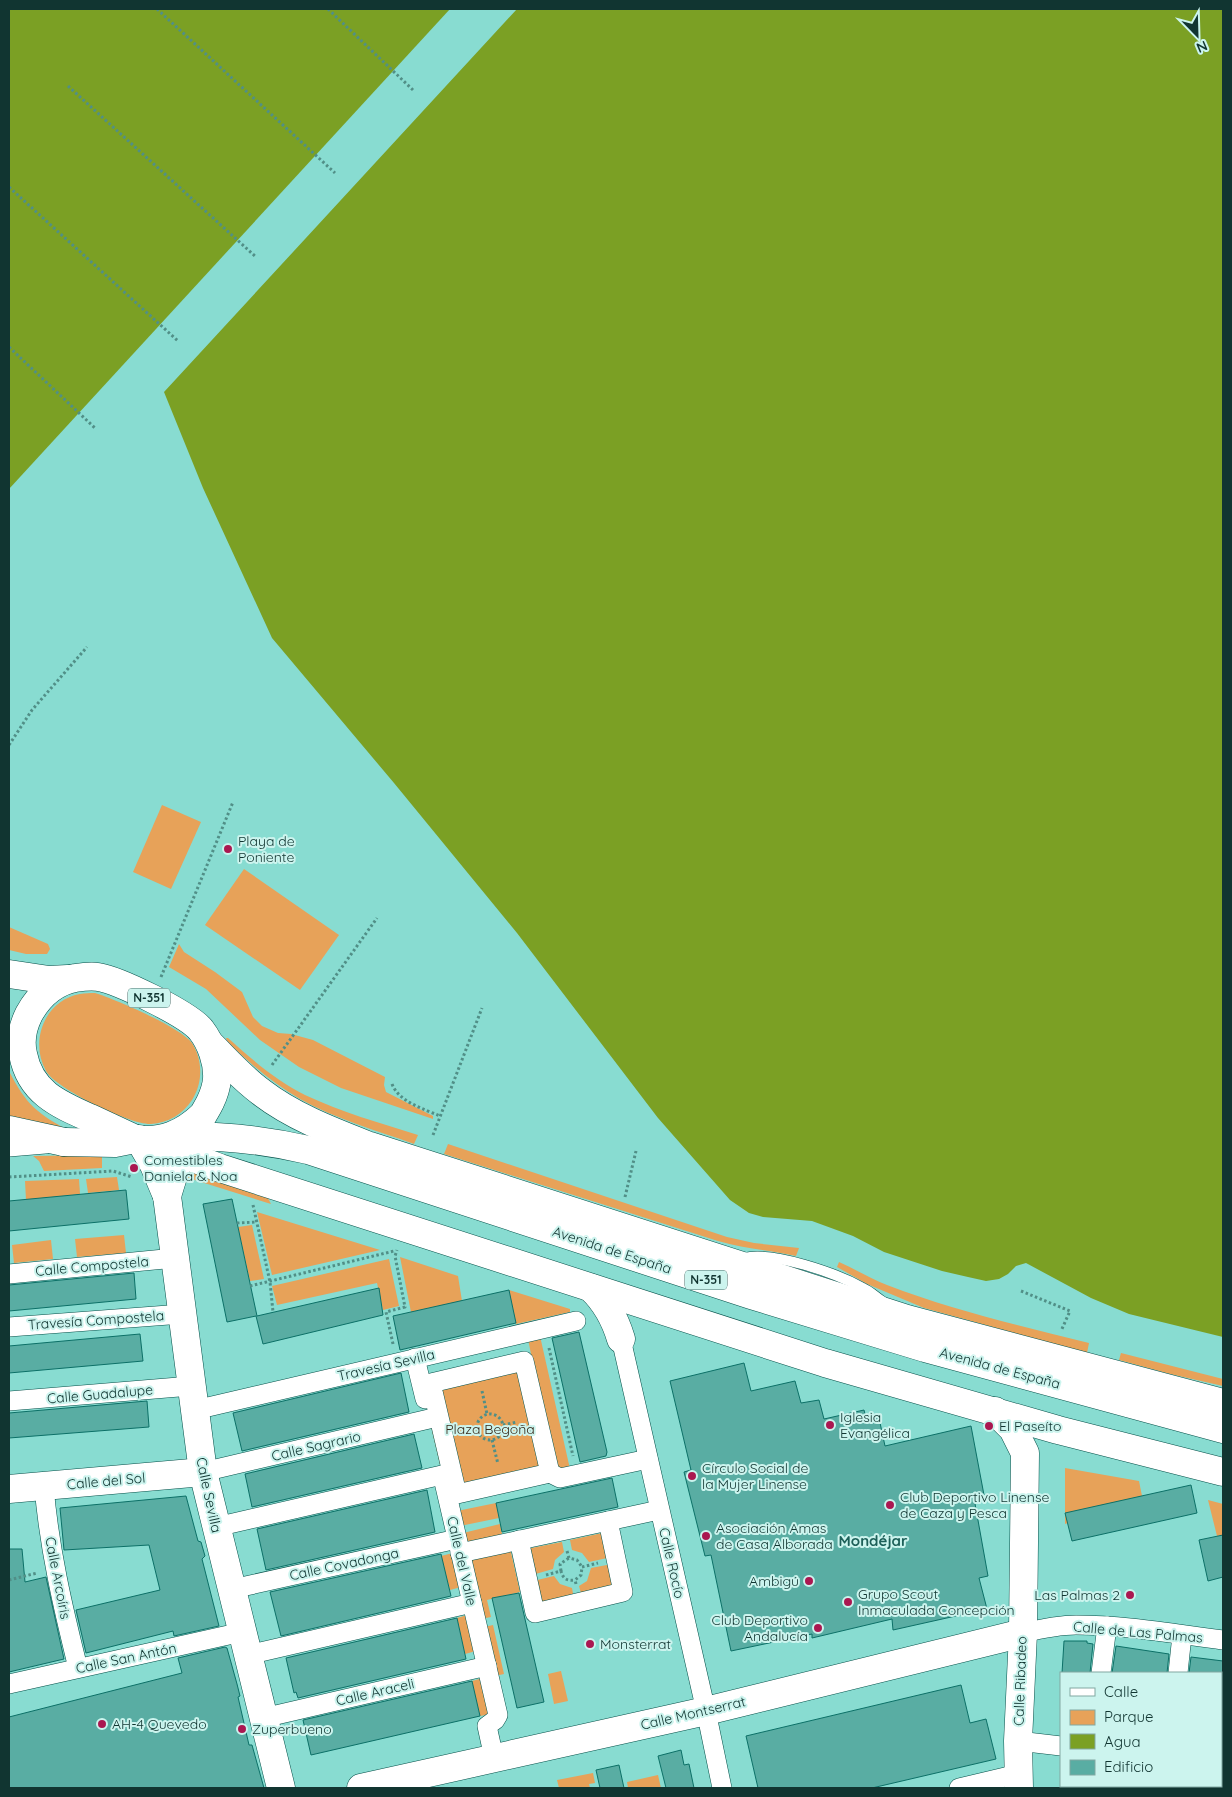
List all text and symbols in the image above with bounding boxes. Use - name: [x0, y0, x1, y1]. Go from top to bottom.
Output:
- north arrow: [1172, 10, 1222, 60]
- text: N: [1194, 37, 1210, 57]
- place label: Playa de Poniente: [238, 832, 295, 866]
- marker: Playa de Poniente: [222, 843, 234, 855]
- road number: N-351: [128, 988, 170, 1008]
- place label: Comestibles Daniela & Noa: [144, 1151, 238, 1185]
- marker: Comestibles Daniela & Noa: [128, 1162, 140, 1174]
- street label: Avenida de España: [550, 1222, 674, 1278]
- street label: Calle Compostela: [35, 1252, 149, 1280]
- road number: N-351: [685, 1270, 727, 1290]
- street label: Travesía Compostela: [27, 1306, 165, 1334]
- street label: Avenida de España: [938, 1343, 1062, 1393]
- street label: Travesía Sevilla: [336, 1345, 436, 1385]
- street label: Calle Guadalupe: [46, 1380, 154, 1408]
- place label: Iglesia Evangélica: [840, 1408, 910, 1442]
- place label: El Paseíto: [999, 1417, 1061, 1435]
- marker: Iglesia Evangélica: [824, 1419, 836, 1431]
- park label: Plaza Begoña: [445, 1420, 535, 1438]
- marker: El Paseíto: [983, 1420, 995, 1432]
- street label: Calle Sagrario: [269, 1427, 363, 1465]
- street label: Calle Sevilla: [192, 1456, 226, 1534]
- place label: Círculo Social de la Mujer Linense: [702, 1459, 808, 1493]
- street label: Calle del Sol: [66, 1469, 146, 1493]
- marker: Círculo Social de la Mujer Linense: [686, 1470, 698, 1482]
- place label: Club Deportivo Linense de Caza y Pesca: [900, 1488, 1049, 1522]
- marker: Club Deportivo Linense de Caza y Pesca: [884, 1499, 896, 1511]
- street label: Calle del Valle: [443, 1515, 481, 1607]
- place label: Asociación Amas de Casa Alborada: [716, 1519, 833, 1553]
- street label: Calle Rocío: [655, 1526, 689, 1600]
- marker: Asociación Amas de Casa Alborada: [700, 1530, 712, 1542]
- district label: Mondéjar: [839, 1531, 908, 1550]
- street label: Calle Arcoíris: [41, 1535, 75, 1621]
- street label: Calle Covadonga: [288, 1544, 400, 1584]
- place label: Ambigú: [749, 1572, 799, 1590]
- marker: Ambigú: [803, 1575, 815, 1587]
- place label: Grupo Scout Inmaculada Concepción: [858, 1585, 1015, 1619]
- place label: Las Palmas 2: [1034, 1586, 1120, 1604]
- marker: Las Palmas 2: [1124, 1589, 1136, 1601]
- marker: Grupo Scout Inmaculada Concepción: [842, 1596, 854, 1608]
- place label: Club Deportivo Andalucía: [711, 1611, 808, 1645]
- street label: Calle de Las Palmas: [1072, 1617, 1204, 1647]
- marker: Club Deportivo Andalucía: [812, 1622, 824, 1634]
- place label: Monsterrat: [600, 1635, 671, 1653]
- street label: Calle Ribadeo: [1009, 1636, 1031, 1726]
- marker: Monsterrat: [584, 1638, 596, 1650]
- street label: Calle San Antón: [74, 1639, 178, 1677]
- legend: [1060, 1672, 1222, 1787]
- street label: Calle Araceli: [334, 1674, 416, 1710]
- text: Calle: [1104, 1682, 1138, 1701]
- street label: Calle Montserrat: [639, 1692, 747, 1734]
- text: Parque: [1104, 1707, 1154, 1726]
- place label: AH-4 Quevedo: [112, 1715, 207, 1733]
- marker: AH-4 Quevedo: [96, 1718, 108, 1730]
- place label: Zuperbueno: [252, 1720, 332, 1738]
- marker: Zuperbueno: [236, 1723, 248, 1735]
- text: Agua: [1104, 1732, 1141, 1751]
- text: Edificio: [1104, 1757, 1153, 1776]

